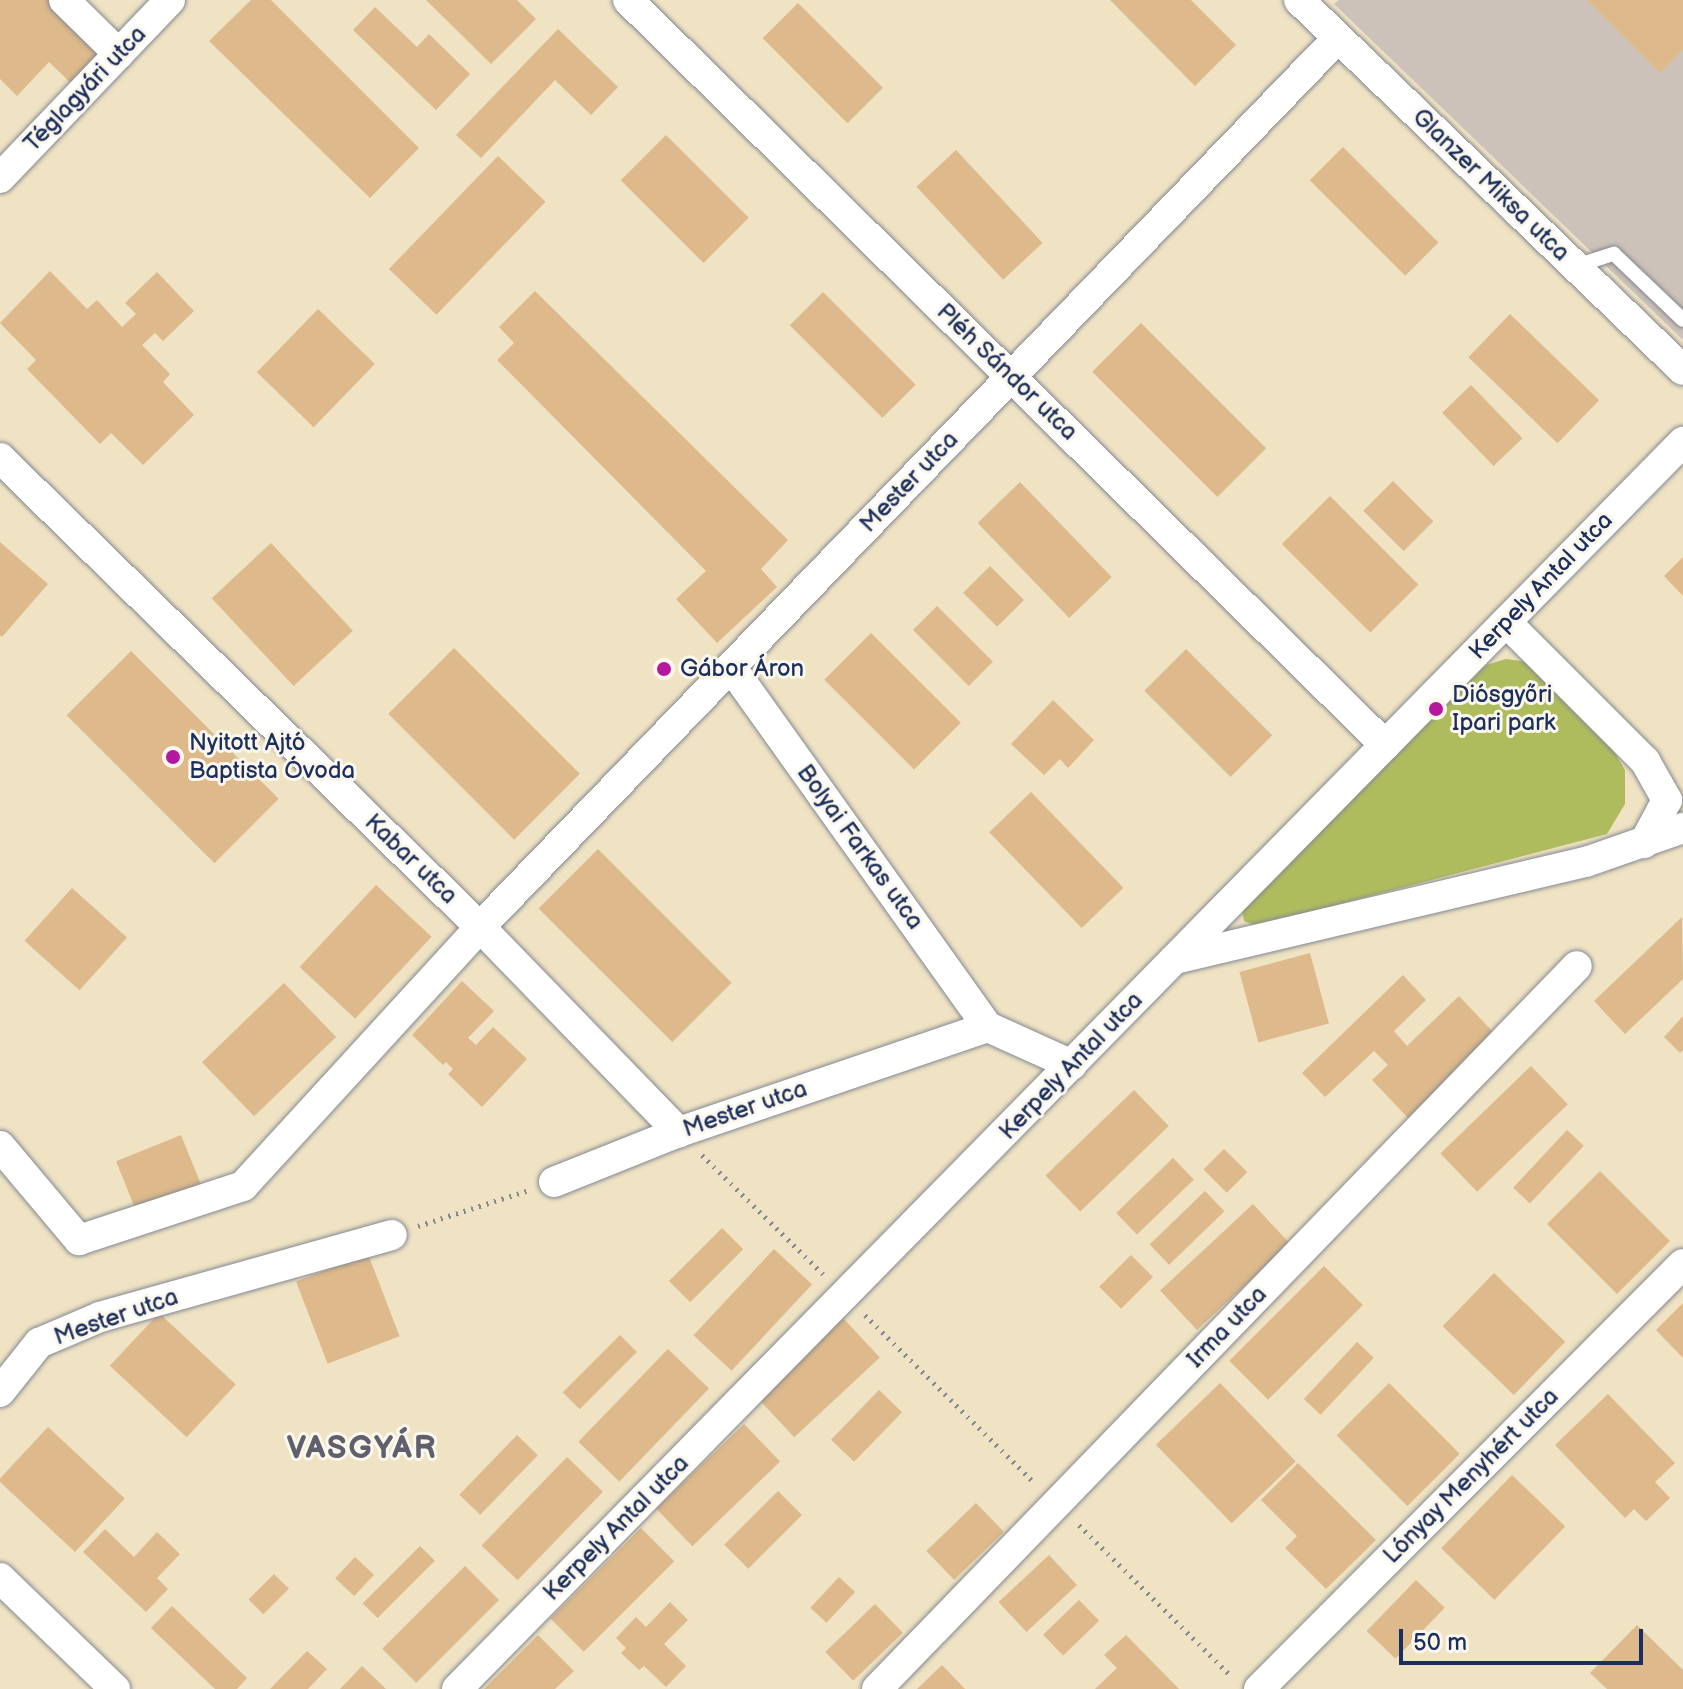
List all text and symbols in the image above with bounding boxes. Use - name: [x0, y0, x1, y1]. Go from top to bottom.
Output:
- street label: Téglagyári utca: [18, 20, 152, 158]
- street label: Glanzer Miksa utca: [1406, 103, 1576, 267]
- street label: Pléh Sándor utca: [930, 297, 1084, 447]
- street label: Mester utca: [854, 426, 964, 538]
- street label: Kerpely Antal utca: [1463, 506, 1619, 666]
- place label: Gábor Áron: [680, 655, 804, 683]
- marker: Gábor Áron: [655, 660, 673, 678]
- place label: Diósgyőri Ipari park: [1452, 681, 1556, 737]
- marker: Diósgyőri Ipari park: [1427, 700, 1445, 718]
- place label: Nyitott Ajtó Baptista Óvoda: [189, 729, 355, 785]
- marker: Nyitott Ajtó Baptista Óvoda: [164, 748, 182, 766]
- street label: Bolyai Farkas utca: [791, 759, 929, 935]
- street label: Kabar utca: [359, 808, 463, 910]
- street label: Kerpely Antal utca: [993, 986, 1149, 1146]
- street label: Mester utca: [679, 1074, 811, 1144]
- street label: Irma utca: [1181, 1280, 1273, 1374]
- street label: Mester utca: [50, 1282, 182, 1352]
- street label: Lónyay Menyhért utca: [1377, 1382, 1565, 1570]
- district label: VASGYÁR: [286, 1430, 438, 1468]
- street label: Kerpely Antal utca: [537, 1449, 695, 1607]
- scale bar: [1403, 1613, 1647, 1663]
- text: 50 m: [1413, 1628, 1467, 1657]

